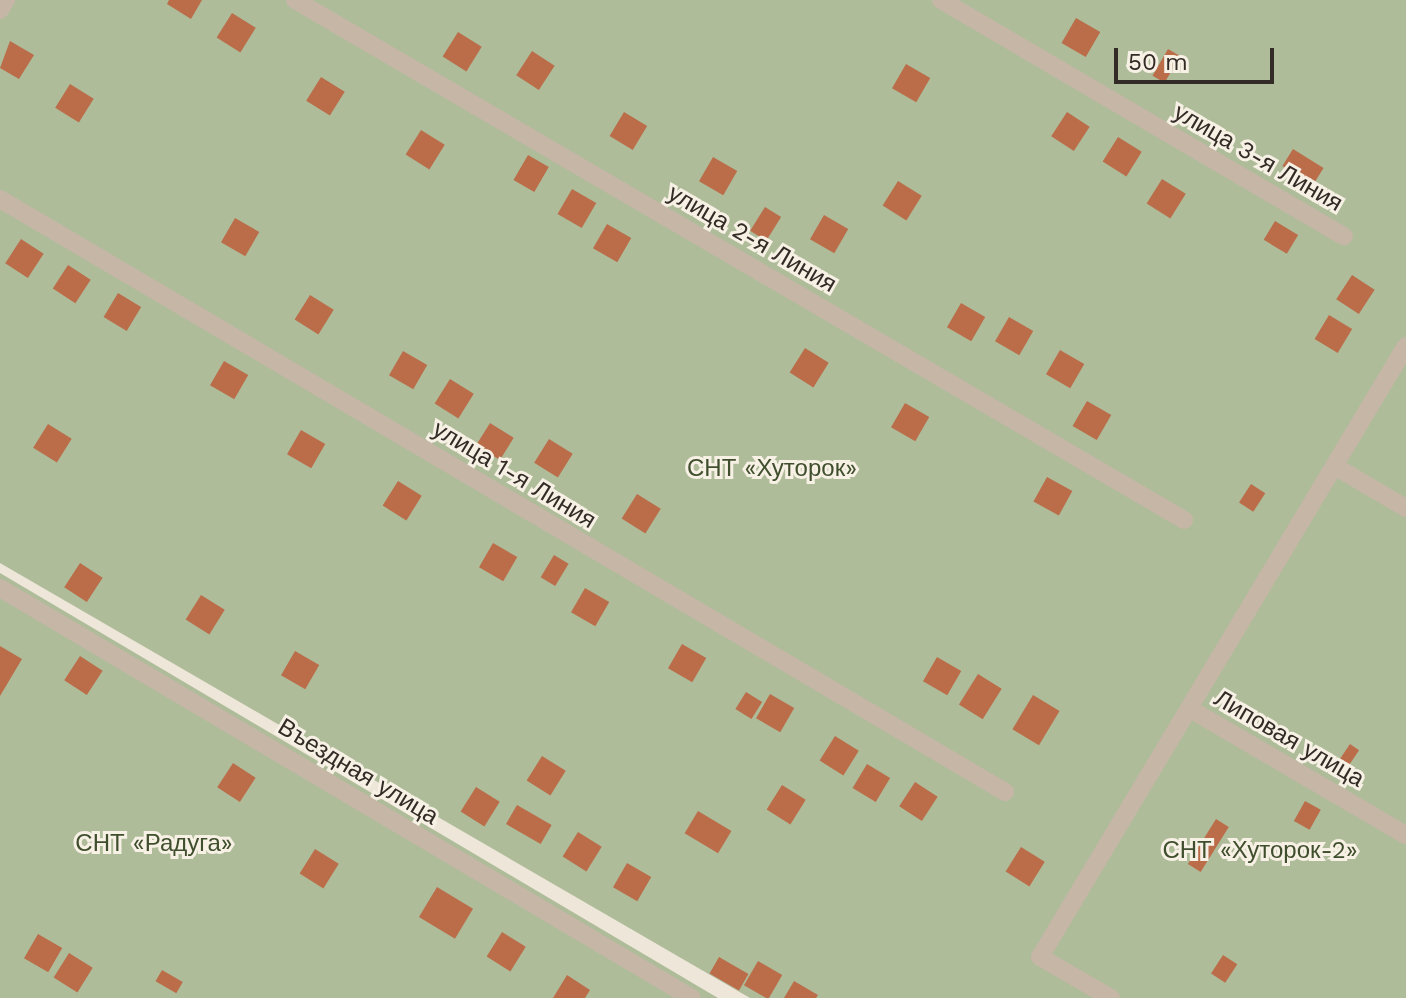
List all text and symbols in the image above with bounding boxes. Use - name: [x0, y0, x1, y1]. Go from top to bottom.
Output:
- scale bar: [1118, 32, 1278, 82]
- text: 50 m: [1128, 48, 1188, 76]
- street label: улица 3-я Линия: [1168, 98, 1348, 218]
- street label: улица 2-я Линия: [663, 179, 841, 299]
- street label: улица 1-я Линия: [427, 415, 601, 535]
- park label: СНТ «Хуторок»: [687, 455, 857, 483]
- street label: Липовая улица: [1209, 684, 1369, 794]
- street label: Въездная улица: [273, 713, 443, 831]
- park label: СНТ «Радуга»: [75, 830, 233, 858]
- park label: СНТ «Хуторок-2»: [1162, 837, 1358, 865]

